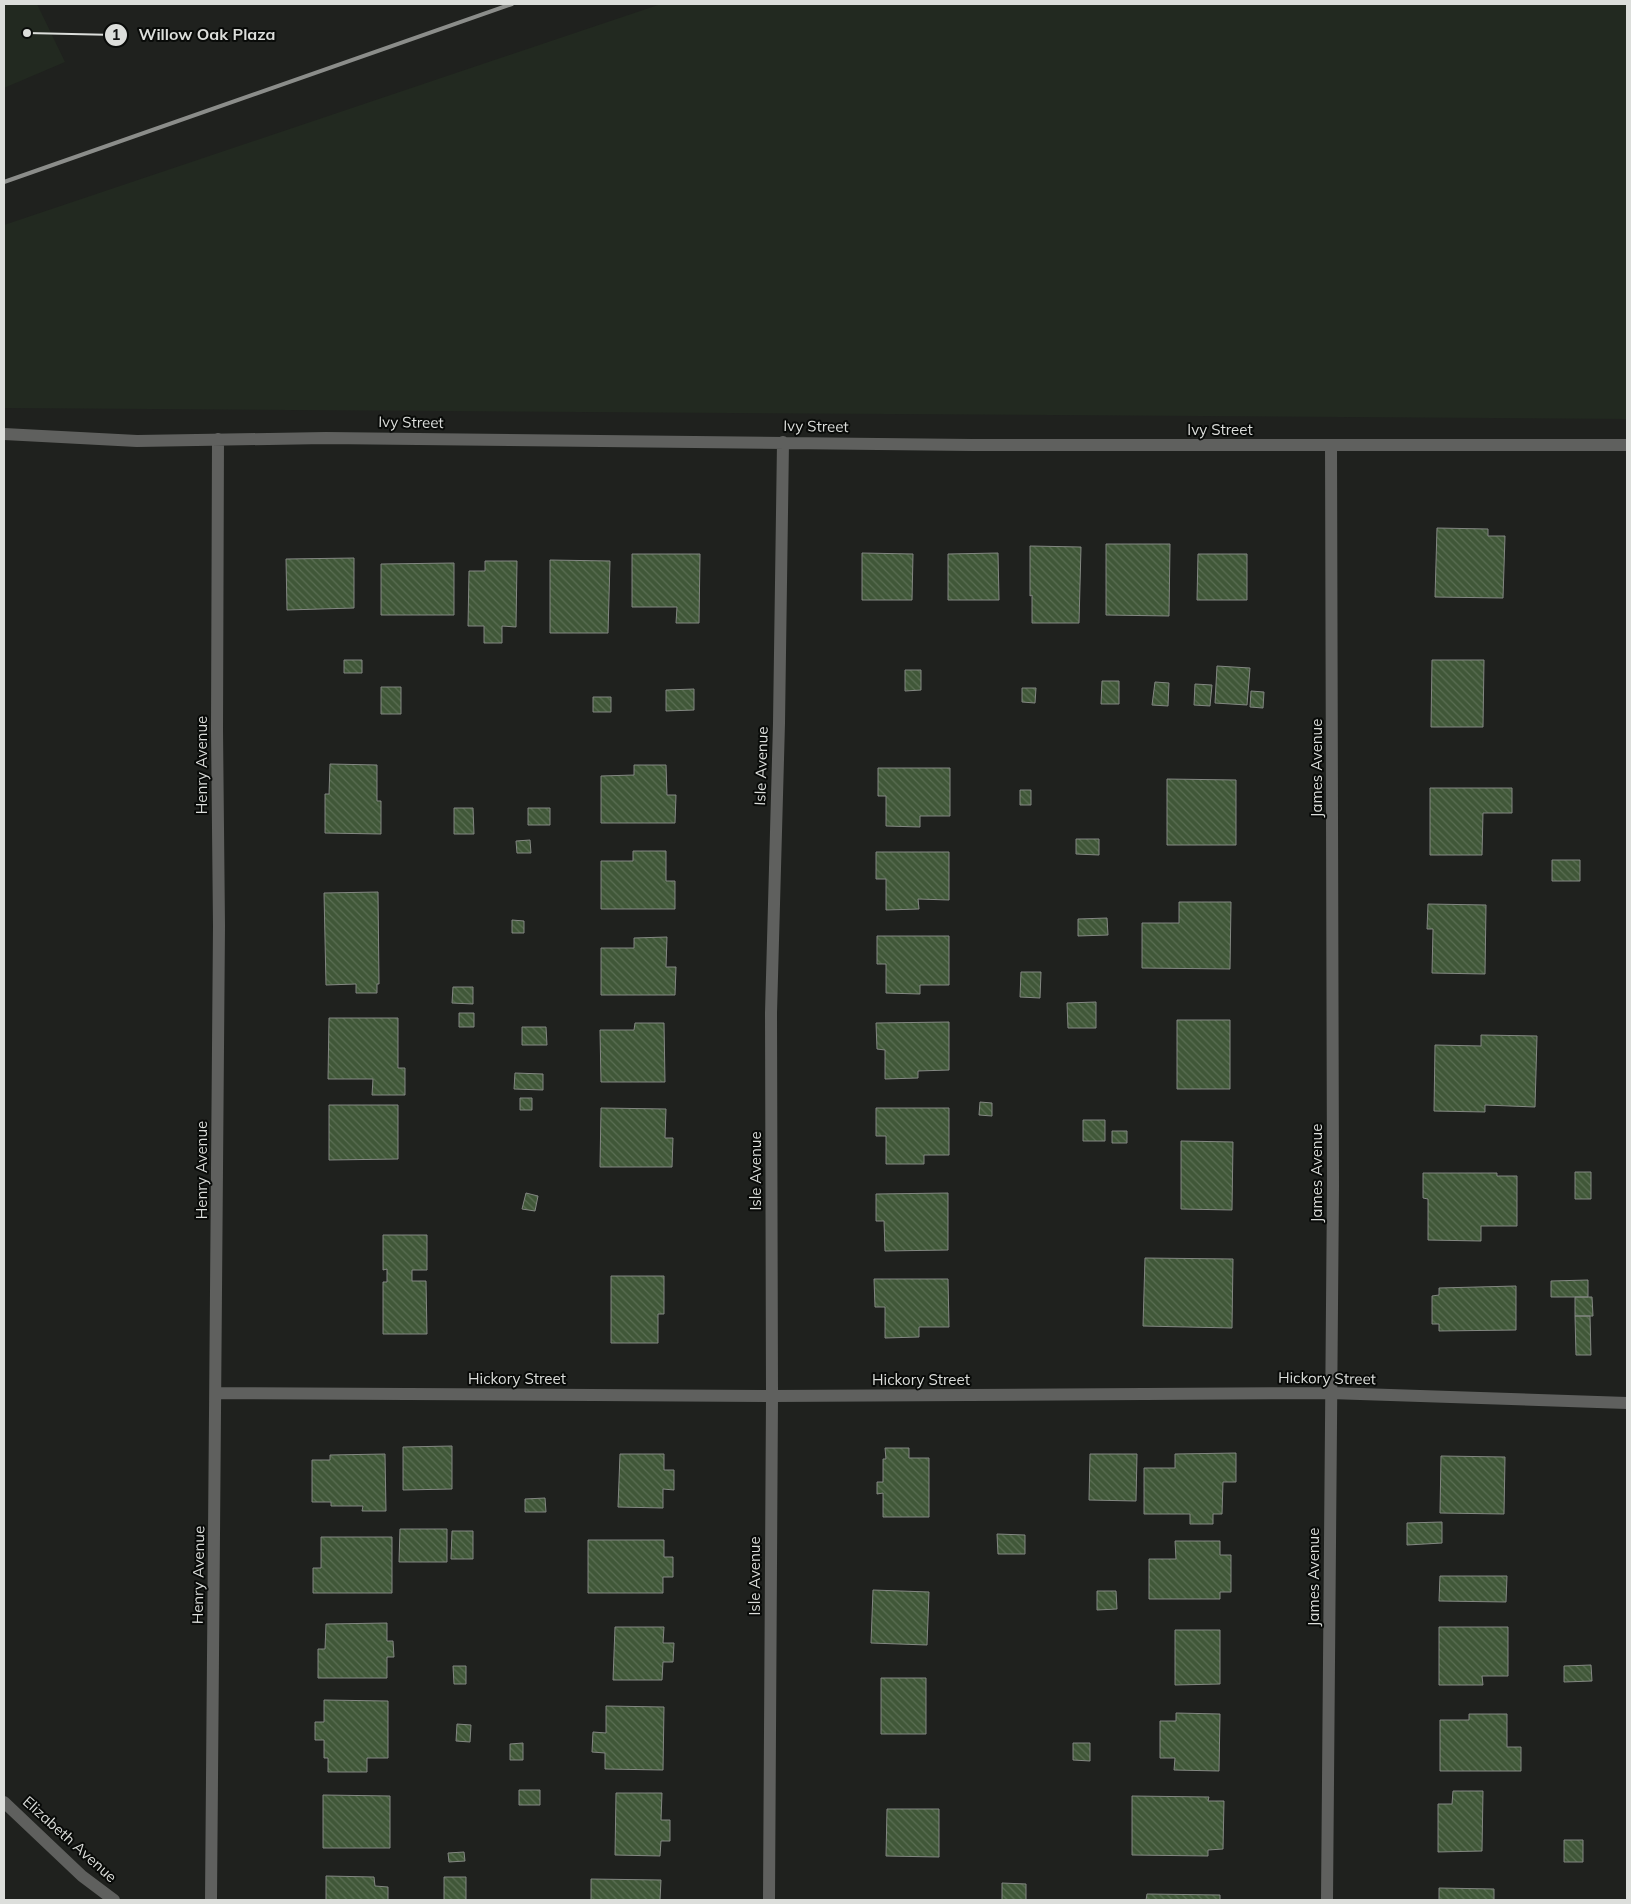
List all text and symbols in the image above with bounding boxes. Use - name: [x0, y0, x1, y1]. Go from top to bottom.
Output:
- callout: Willow Oak Plaza: [103, 19, 285, 50]
- text: Willow Oak Plaza: [138, 24, 276, 44]
- text: 1: [111, 25, 121, 44]
- street label: Ivy Street: [378, 412, 444, 432]
- street label: Ivy Street: [783, 416, 849, 436]
- street label: Ivy Street: [1187, 420, 1253, 439]
- street label: Henry Avenue: [192, 716, 211, 814]
- street label: James Avenue: [1307, 719, 1326, 817]
- street label: Isle Avenue: [750, 726, 772, 806]
- street label: Henry Avenue: [192, 1121, 211, 1219]
- street label: James Avenue: [1307, 1124, 1326, 1222]
- street label: Isle Avenue: [746, 1131, 765, 1211]
- street label: Hickory Street: [1278, 1368, 1376, 1388]
- street label: Hickory Street: [468, 1369, 566, 1388]
- street label: Hickory Street: [872, 1370, 970, 1389]
- street label: Henry Avenue: [188, 1526, 208, 1624]
- street label: James Avenue: [1304, 1528, 1323, 1626]
- street label: Isle Avenue: [745, 1536, 764, 1616]
- street label: Elizabeth Avenue: [19, 1792, 121, 1886]

